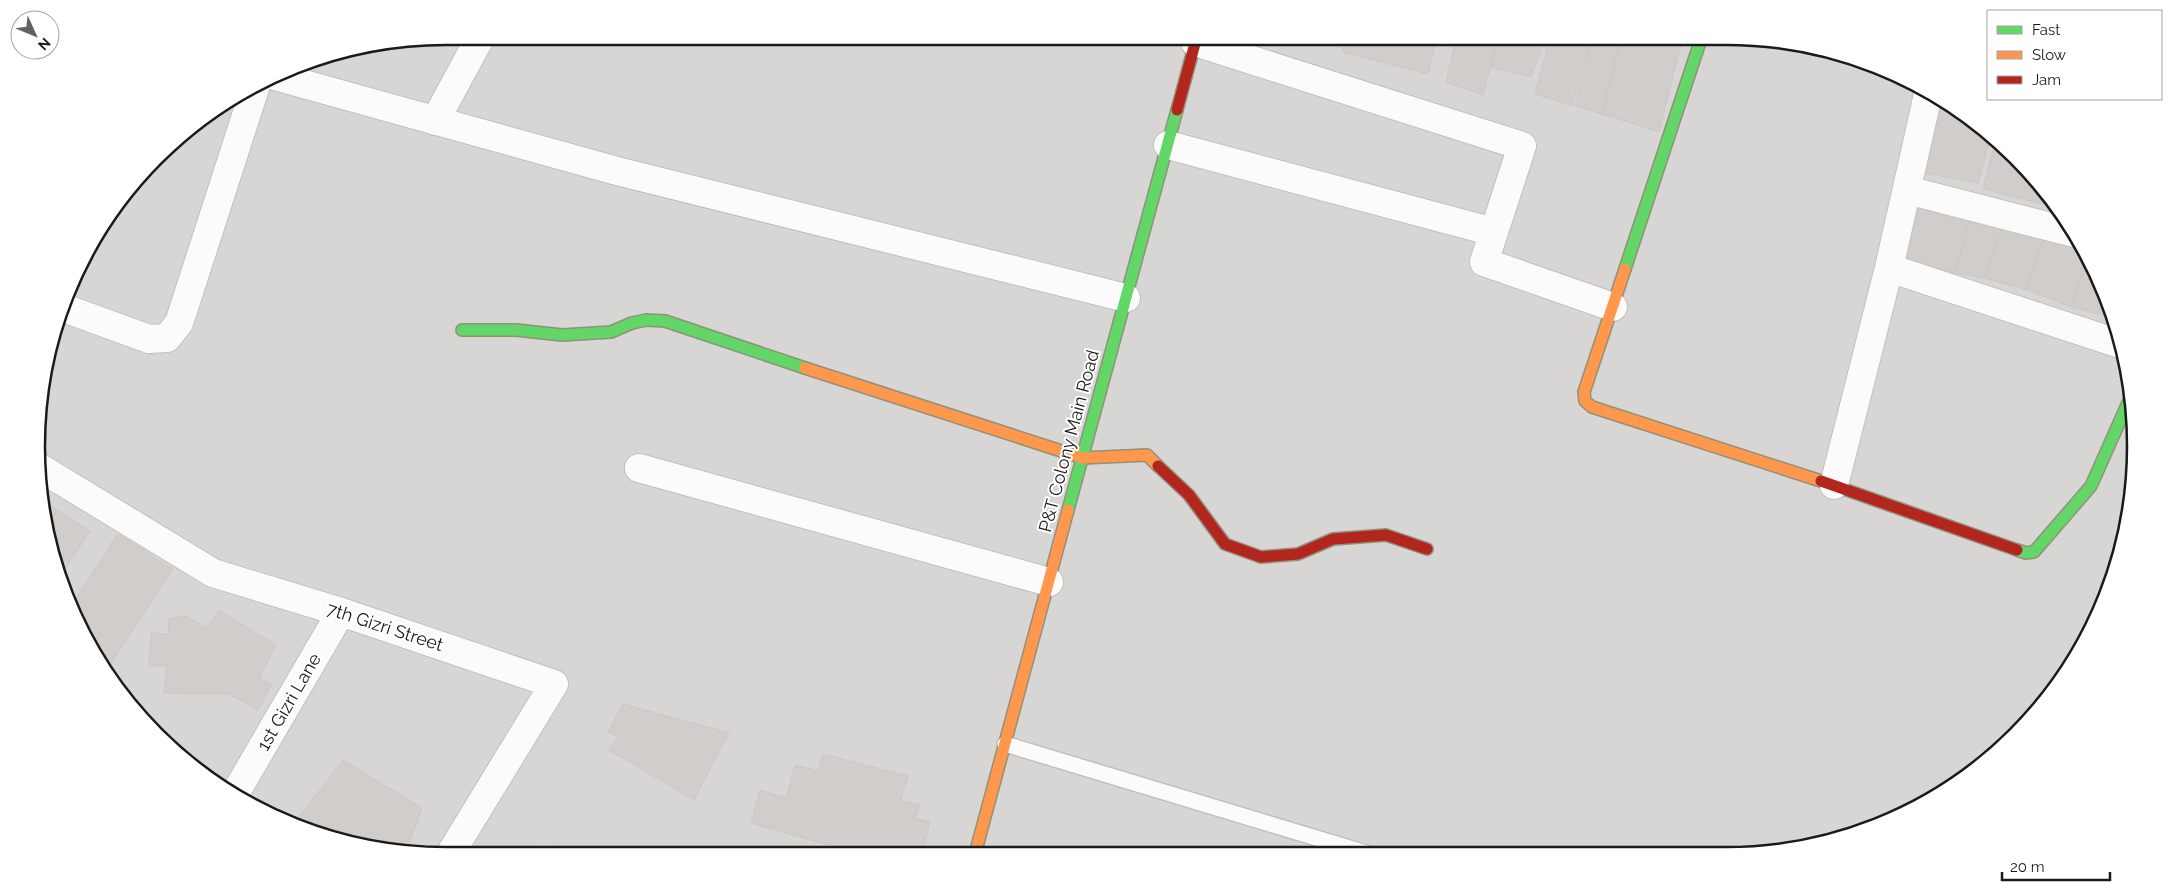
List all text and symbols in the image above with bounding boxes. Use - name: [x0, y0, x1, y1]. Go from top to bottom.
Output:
- north arrow: [10, 10, 60, 60]
- legend: [1987, 10, 2162, 100]
- text: Fast: [2032, 21, 2060, 39]
- text: N: [35, 35, 54, 53]
- text: Slow: [2032, 46, 2066, 64]
- text: Jam: [2032, 71, 2061, 89]
- street label: P&T Colony Main Road: [1034, 347, 1103, 534]
- street label: 7th Gizri Street: [324, 598, 446, 655]
- street label: 1st Gizri Lane: [252, 649, 325, 754]
- scale bar: [2002, 850, 2110, 882]
- text: 20 m: [2010, 858, 2045, 876]

